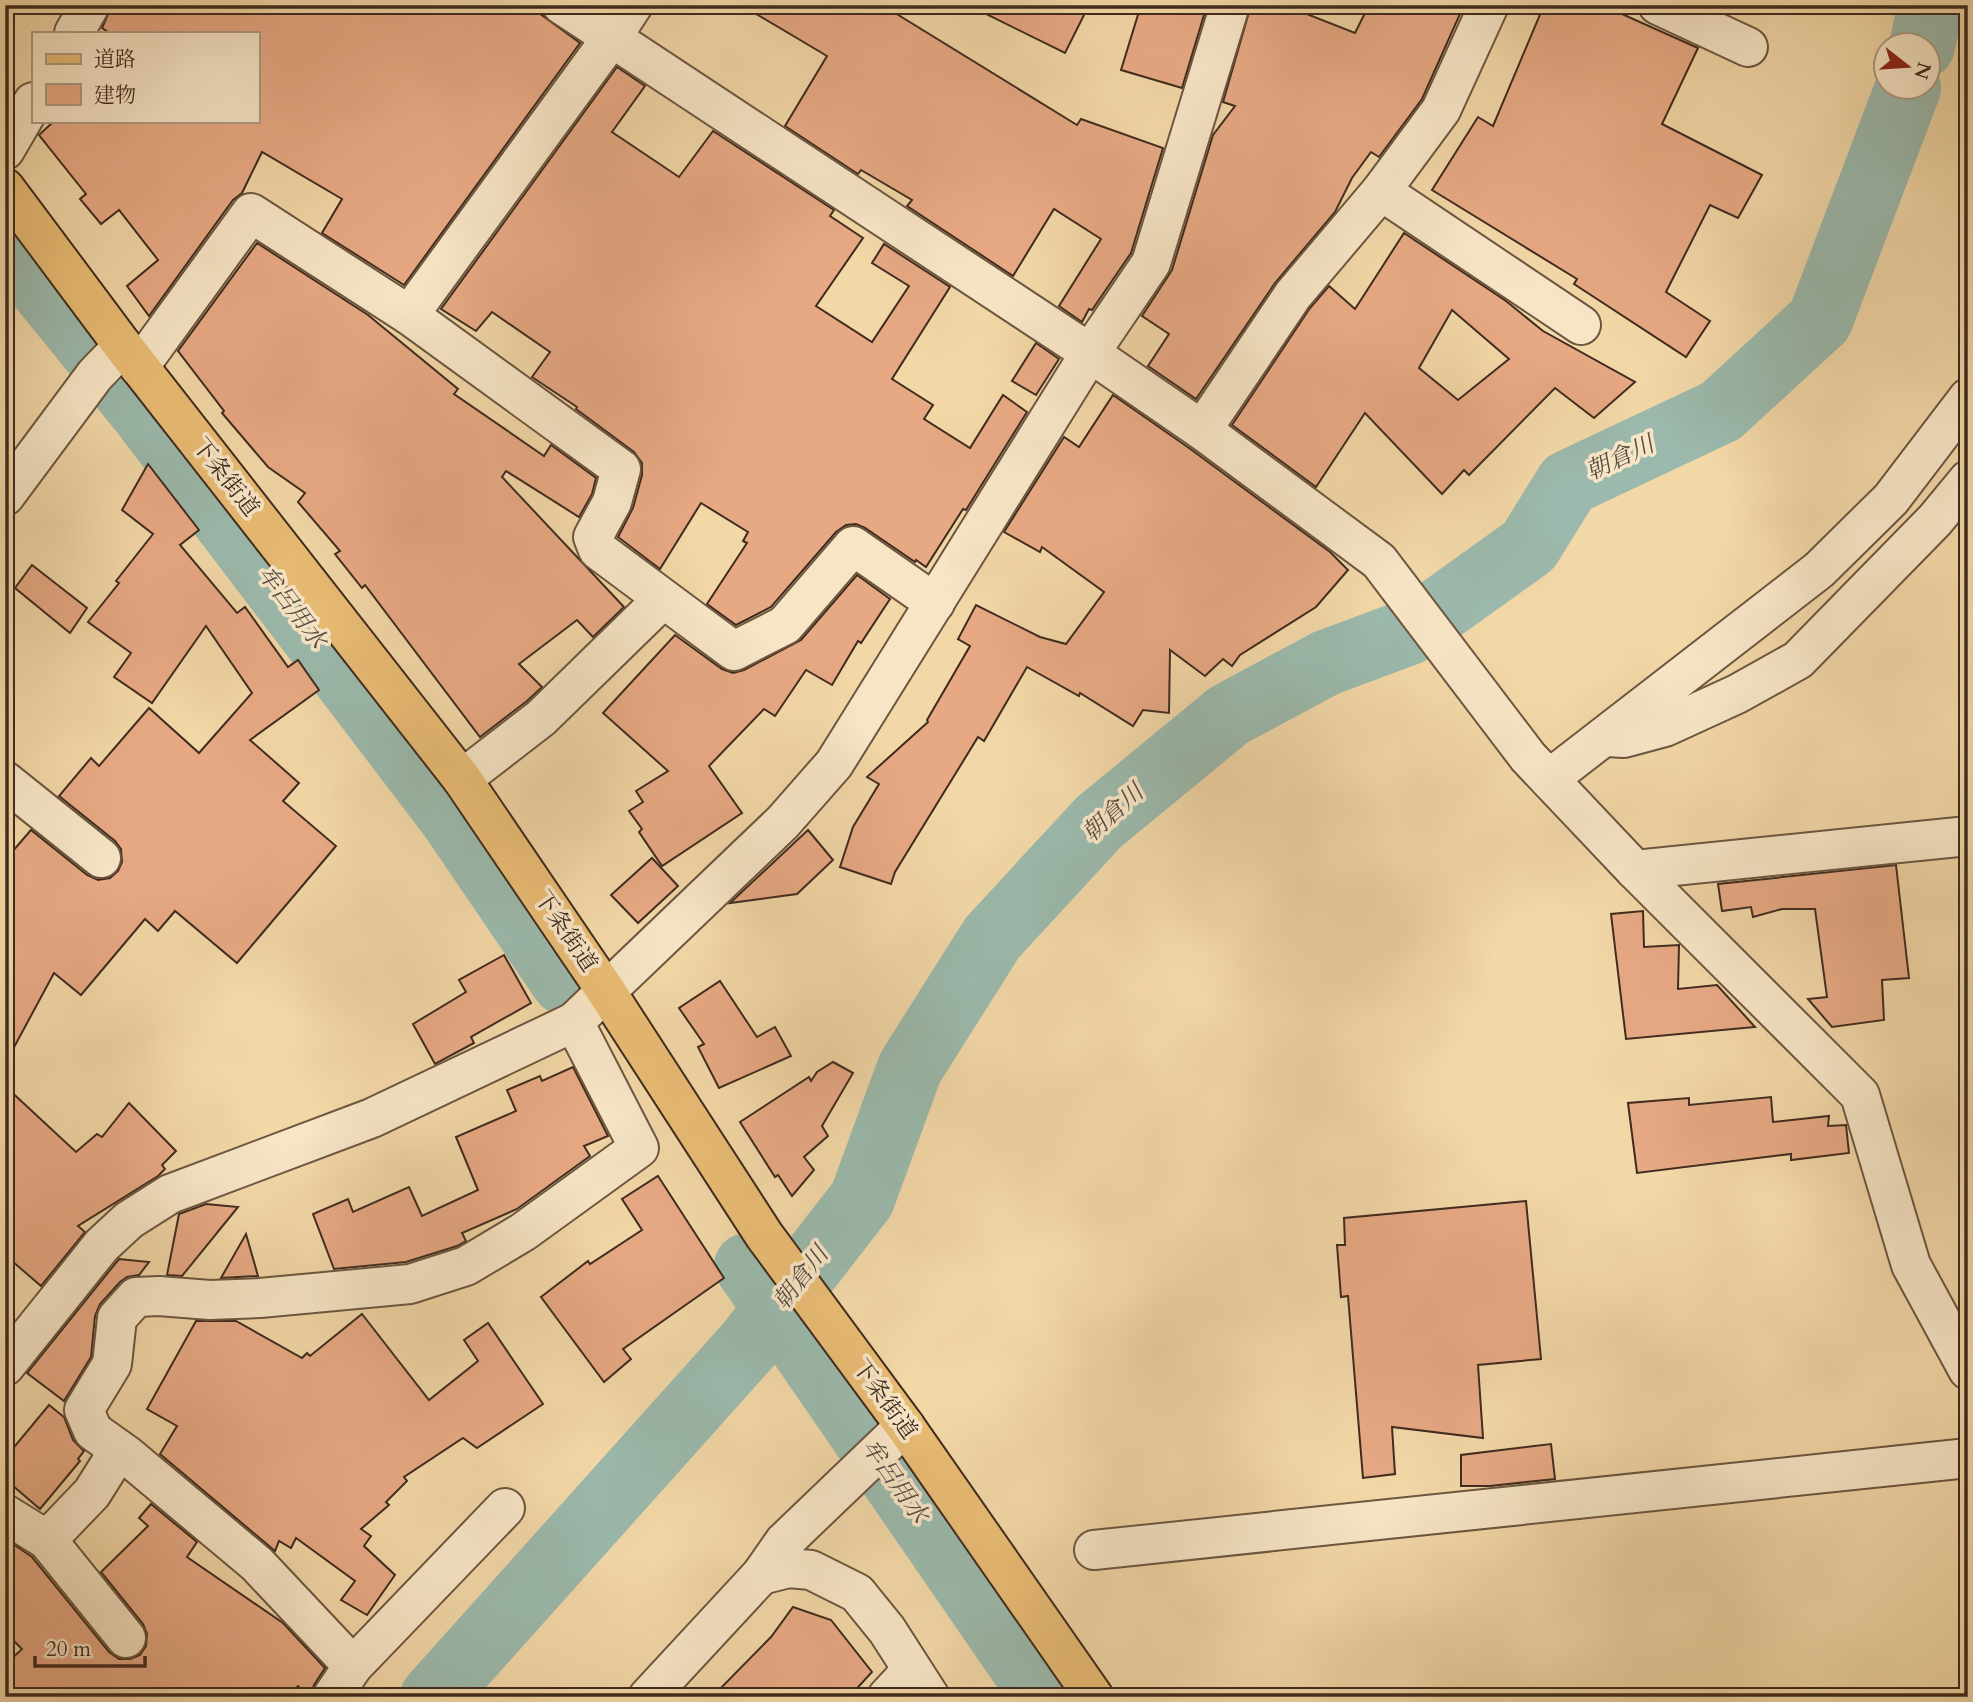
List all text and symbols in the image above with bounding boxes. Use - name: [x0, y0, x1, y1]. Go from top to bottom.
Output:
- legend: [32, 32, 259, 122]
- north arrow: [1871, 32, 1941, 102]
- text: 道路: [94, 45, 136, 74]
- text: N: [1907, 59, 1937, 83]
- text: 建物: [94, 81, 136, 110]
- water label: 朝倉川: [1580, 427, 1662, 488]
- street label: 下条街道: [185, 431, 267, 523]
- water label: 牟呂用水: [250, 559, 335, 657]
- water label: 朝倉川: [1075, 775, 1153, 849]
- street label: 下条街道: [527, 884, 605, 978]
- water label: 朝倉川: [766, 1237, 838, 1317]
- street label: 下条街道: [845, 1353, 925, 1445]
- water label: 牟呂用水: [854, 1432, 937, 1531]
- scale bar: [35, 1625, 145, 1669]
- text: 20 m: [46, 1635, 91, 1664]

